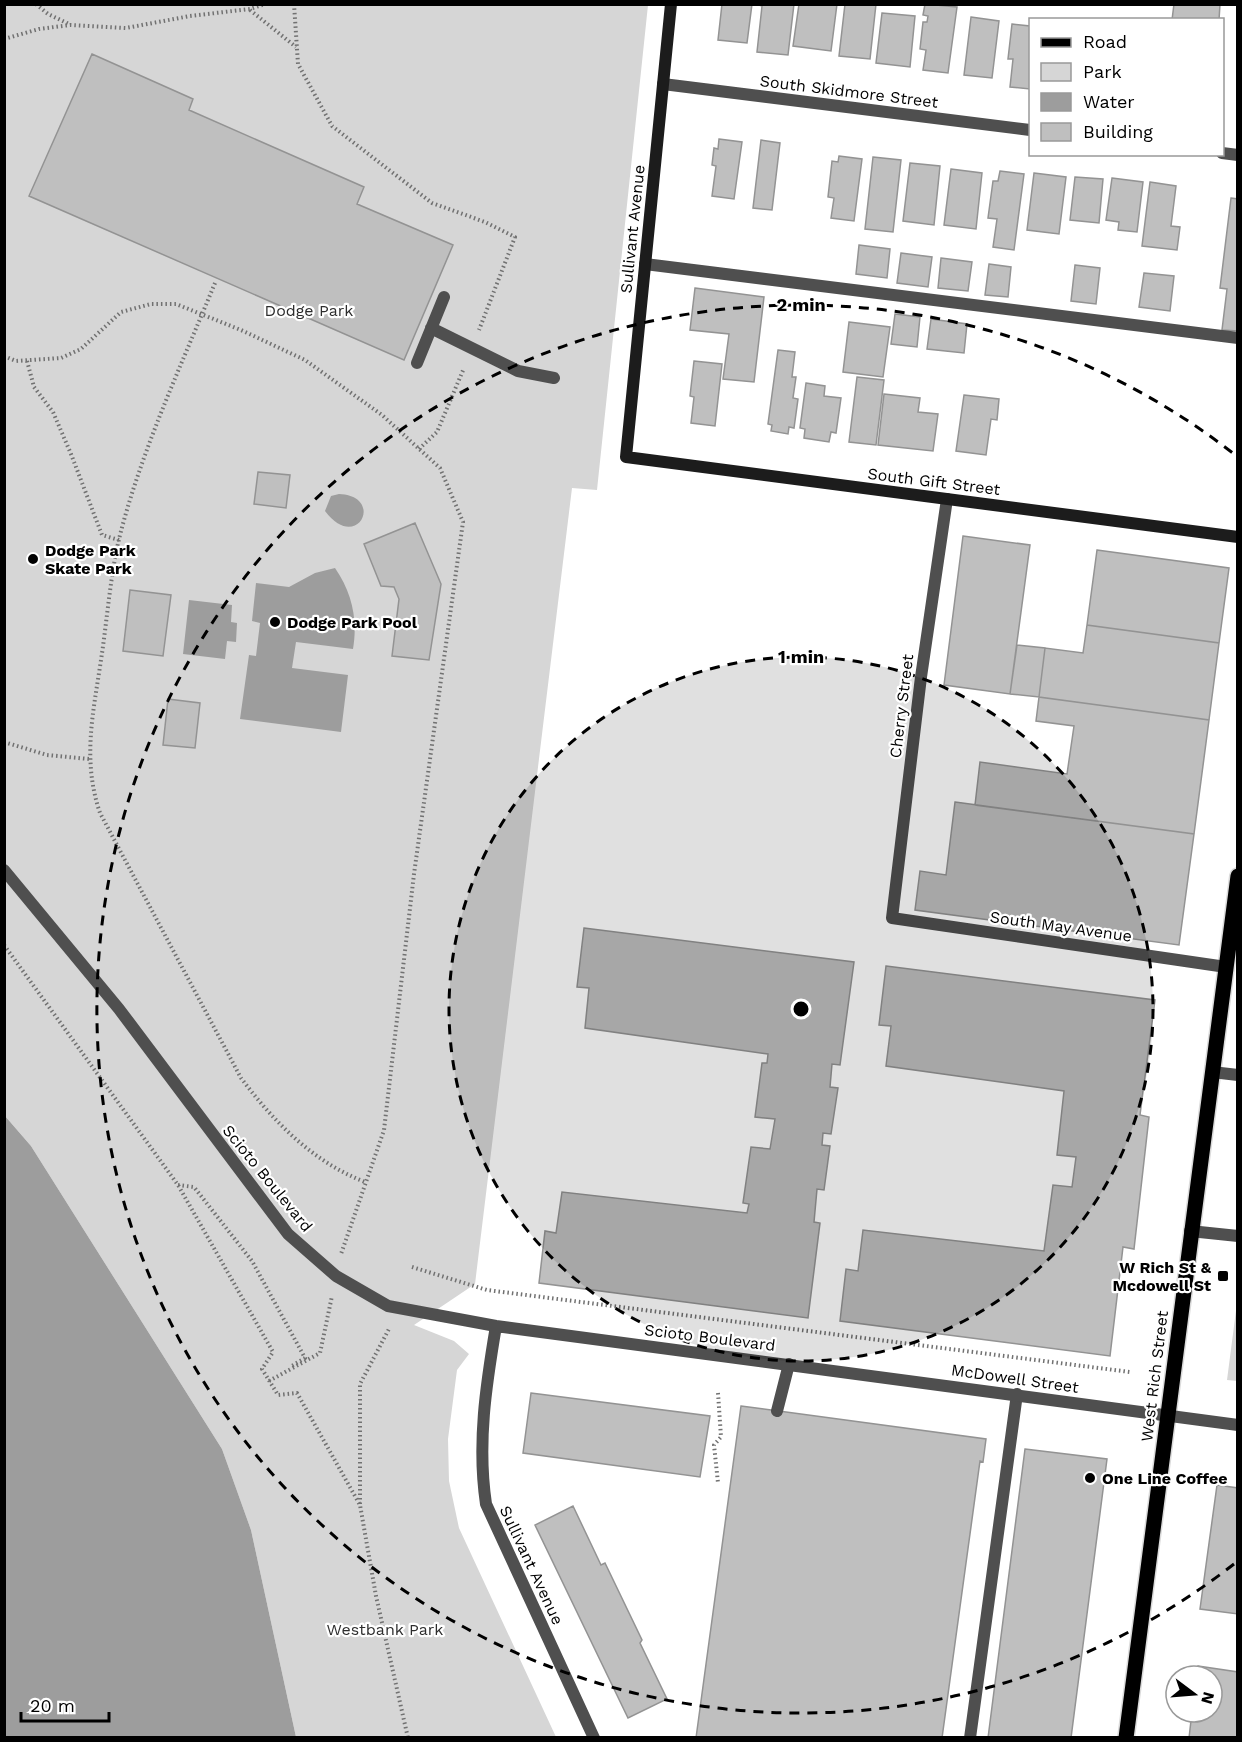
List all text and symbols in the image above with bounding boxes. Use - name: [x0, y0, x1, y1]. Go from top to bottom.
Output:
- legend: [1029, 18, 1224, 156]
- text: Road: [1083, 31, 1127, 52]
- text: Park: [1083, 61, 1122, 82]
- street label: South Skidmore Street: [759, 71, 939, 112]
- text: Water: [1083, 91, 1135, 112]
- text: Building: [1083, 121, 1153, 142]
- street label: Sullivant Avenue: [616, 164, 649, 294]
- text: 2 min: [776, 294, 826, 315]
- park label: Dodge Park: [265, 301, 353, 320]
- street label: South Gift Street: [867, 464, 1002, 499]
- place label: Dodge Park Skate Park: [45, 541, 136, 578]
- marker: Dodge Park Skate Park: [26, 552, 40, 566]
- place label: Dodge Park Pool: [287, 613, 418, 632]
- marker: Dodge Park Pool: [268, 615, 282, 629]
- text: 1 min: [778, 646, 824, 667]
- street label: Cherry Street: [886, 653, 917, 759]
- street label: South May Avenue: [989, 907, 1133, 946]
- centre of rings: [791, 999, 811, 1019]
- street label: Scioto Boulevard: [219, 1121, 317, 1236]
- place label: W Rich St & Mcdowell St: [1112, 1258, 1212, 1295]
- marker: W Rich St & Mcdowell St: [1216, 1269, 1230, 1283]
- street label: West Rich Street: [1137, 1309, 1172, 1443]
- street label: Scioto Boulevard: [643, 1320, 777, 1355]
- street label: McDowell Street: [950, 1360, 1080, 1397]
- place label: One Line Coffee: [1102, 1469, 1228, 1488]
- marker: One Line Coffee: [1083, 1471, 1097, 1485]
- street label: Sullivant Avenue: [496, 1503, 567, 1628]
- park label: Westbank Park: [327, 1620, 443, 1639]
- north arrow: [1164, 1664, 1224, 1724]
- scale bar: [21, 1685, 110, 1723]
- text: N: [1197, 1690, 1219, 1706]
- text: 20 m: [30, 1695, 75, 1716]

